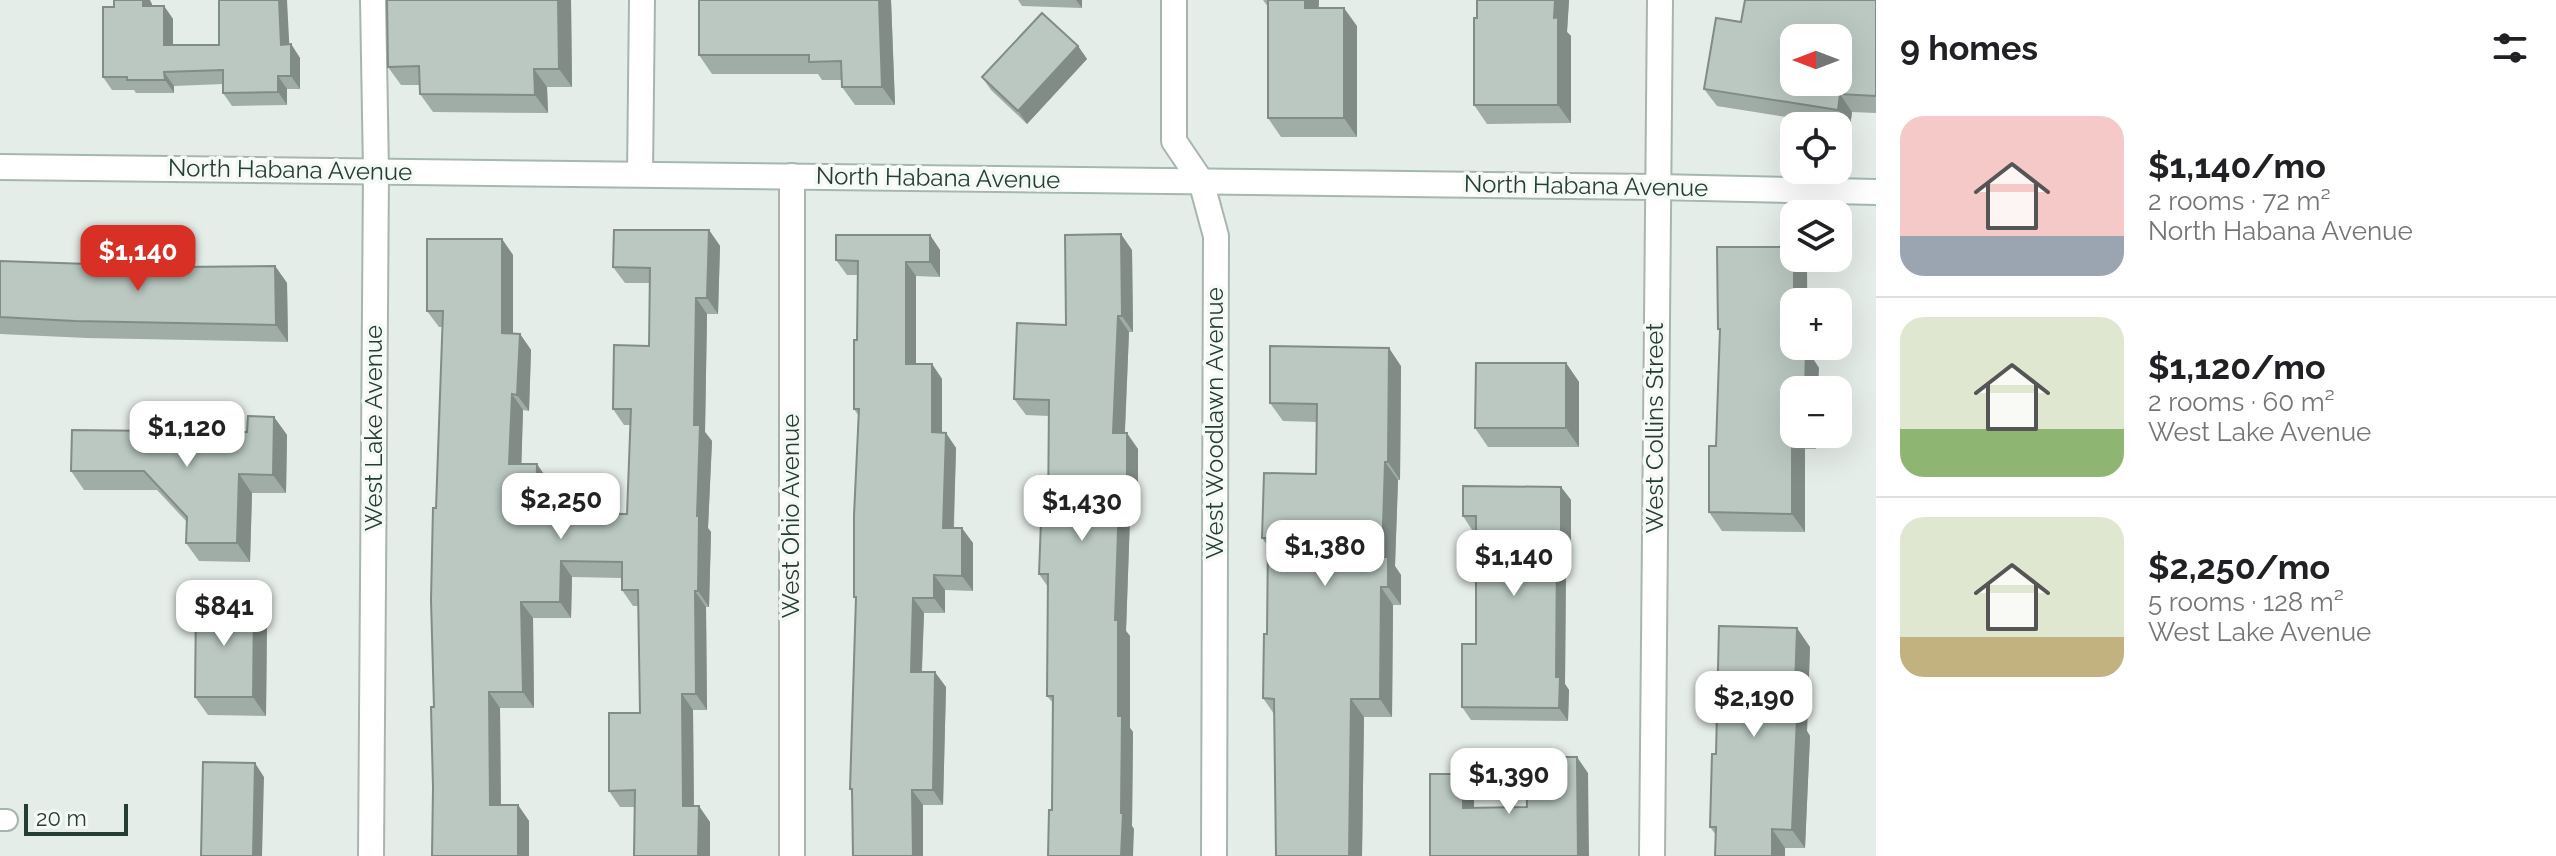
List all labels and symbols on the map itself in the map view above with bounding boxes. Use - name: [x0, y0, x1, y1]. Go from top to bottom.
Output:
- north arrow: [1780, 24, 1852, 96]
- street label: North Habana Avenue: [168, 153, 412, 186]
- street label: North Habana Avenue: [816, 161, 1060, 194]
- street label: North Habana Avenue: [1464, 169, 1708, 202]
- pin: $1,140: [73, 225, 203, 293]
- street label: West Woodlawn Avenue: [1200, 287, 1229, 559]
- street label: West Collins Street: [1640, 323, 1669, 533]
- street label: West Lake Avenue: [359, 325, 388, 531]
- pin: $1,120: [122, 401, 252, 469]
- street label: West Ohio Avenue: [776, 414, 805, 618]
- pin: $2,250: [496, 473, 626, 541]
- pin: $1,430: [1017, 475, 1147, 543]
- pin: $1,380: [1260, 520, 1390, 588]
- pin: $1,140: [1449, 530, 1579, 598]
- pin: $841: [177, 580, 271, 648]
- pin: $2,190: [1689, 671, 1819, 739]
- pin: $1,390: [1444, 748, 1574, 816]
- scale bar: [24, 800, 128, 836]

